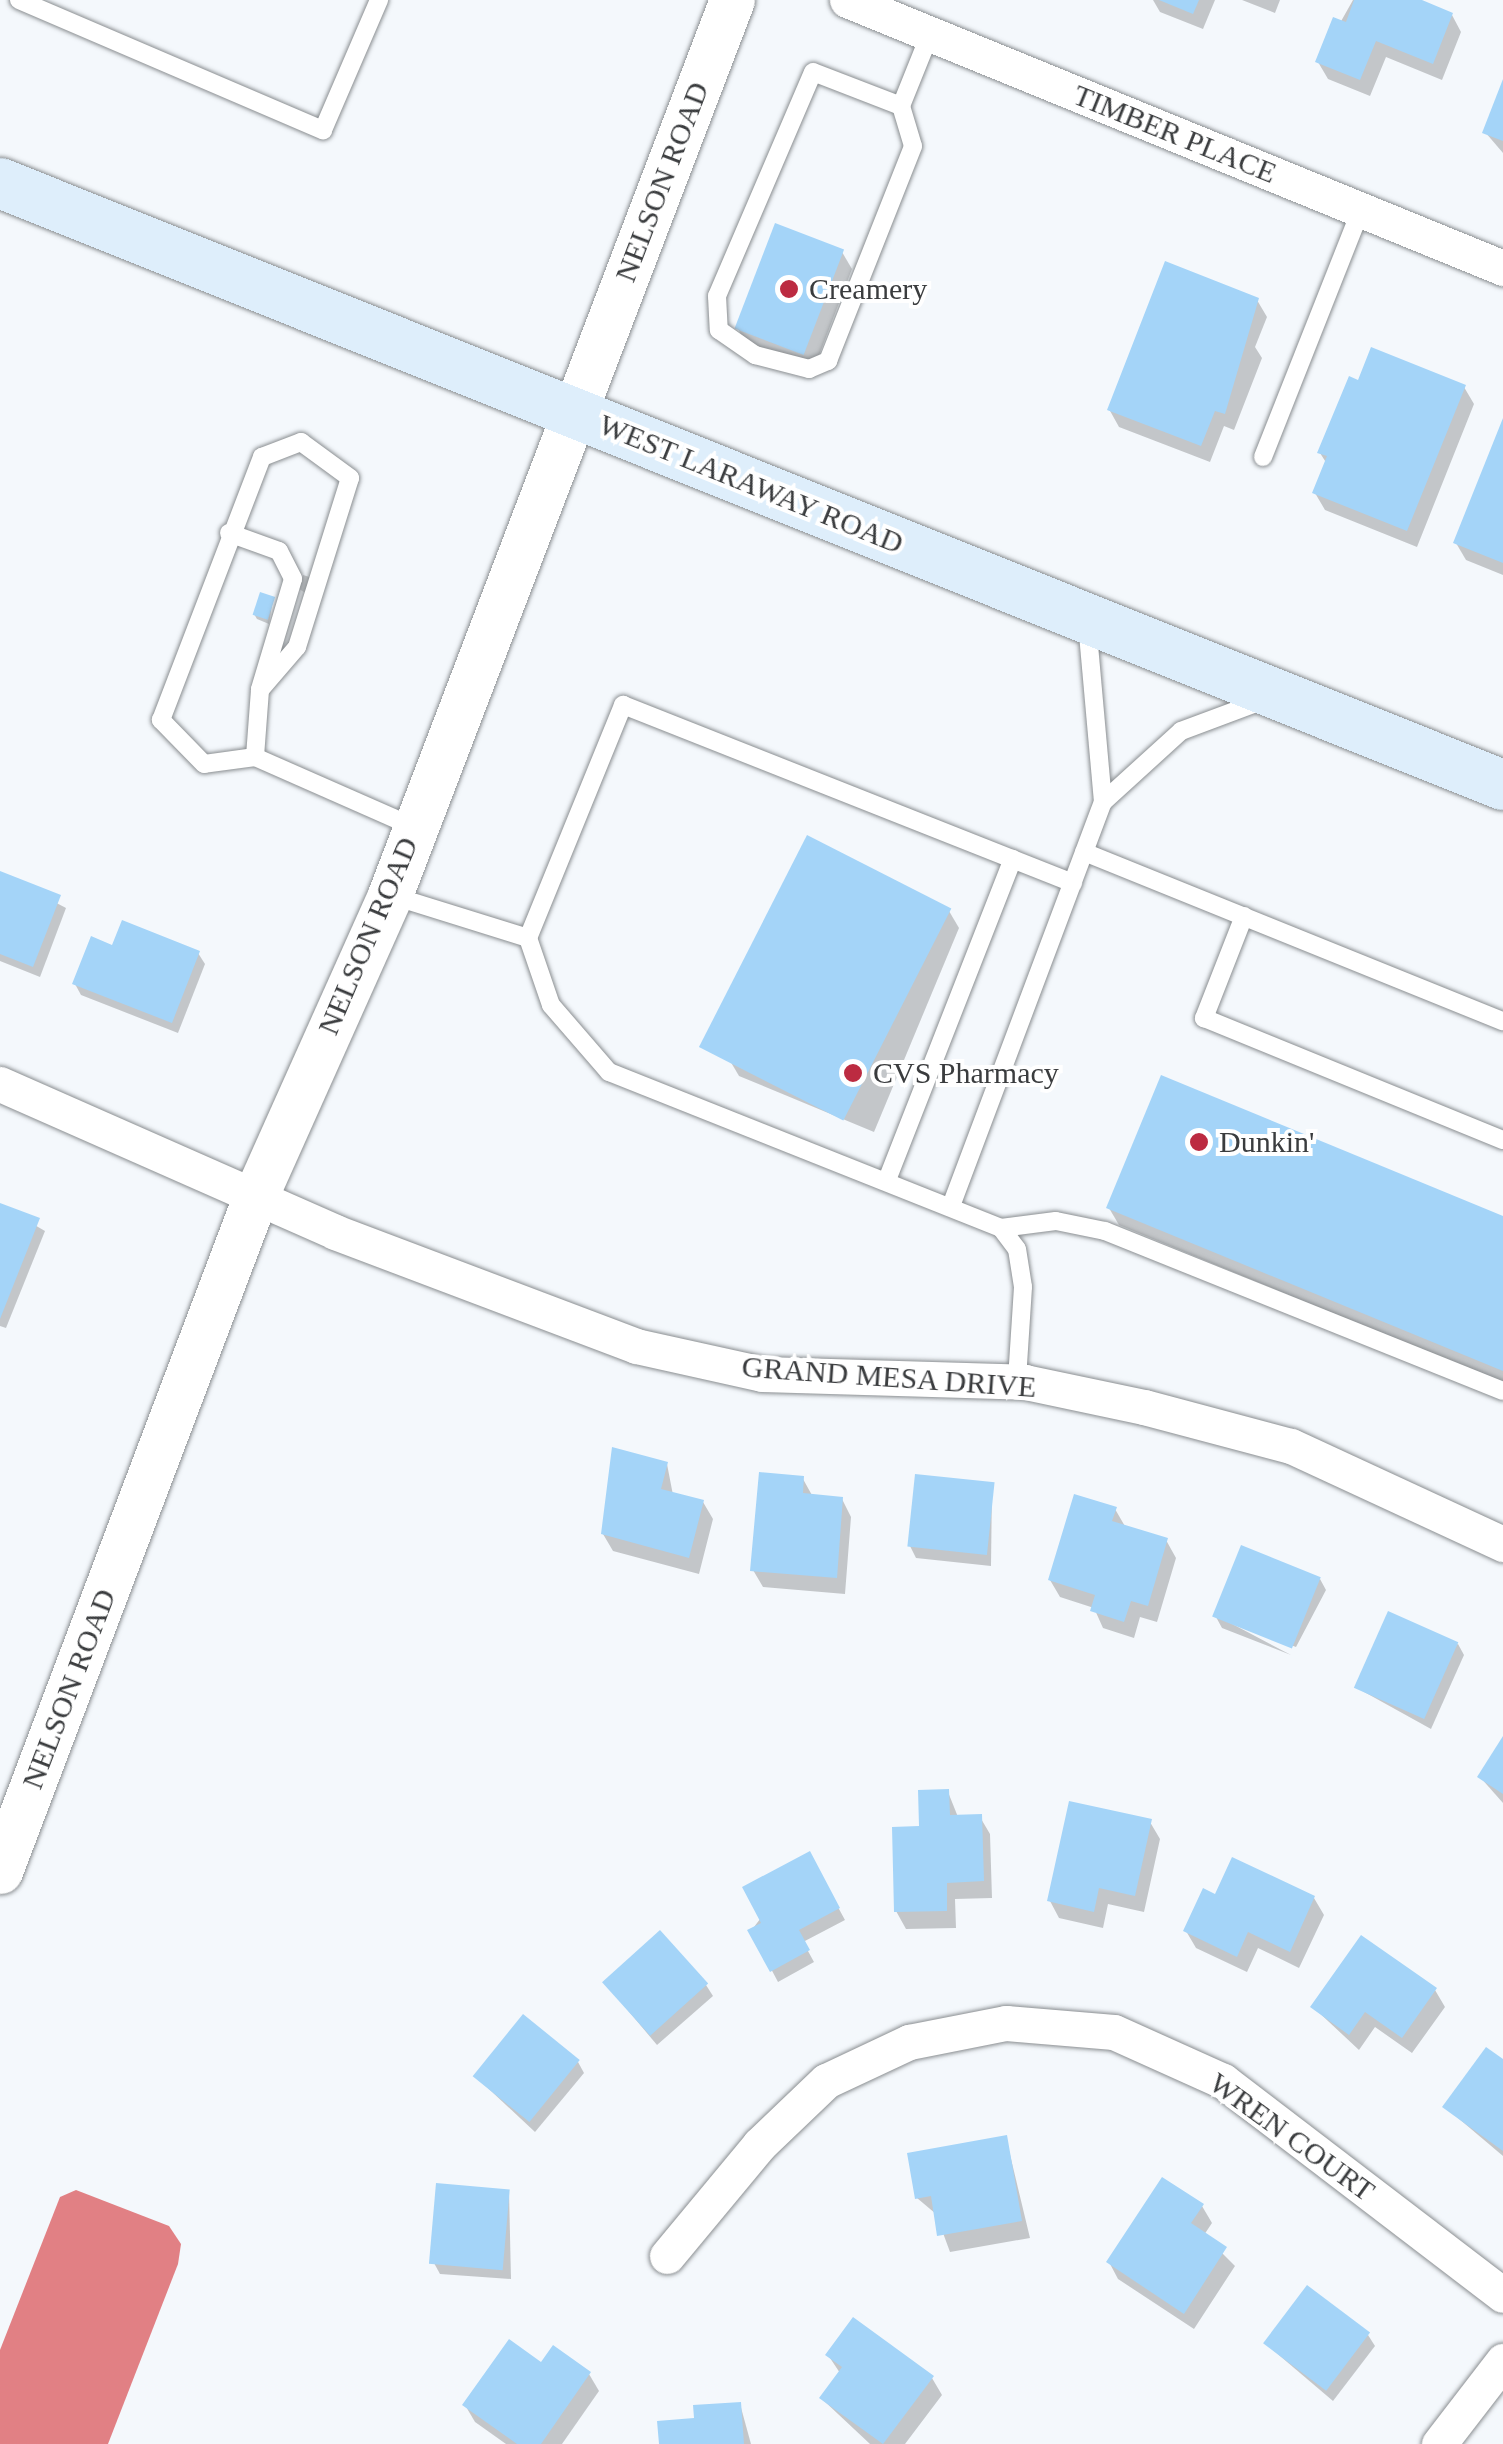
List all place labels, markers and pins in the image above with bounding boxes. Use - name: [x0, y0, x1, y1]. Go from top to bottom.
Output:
- place label: Creamery: [809, 271, 927, 307]
- marker: Creamery: [778, 278, 800, 300]
- place label: CVS Pharmacy: [873, 1055, 1059, 1091]
- marker: CVS Pharmacy: [842, 1062, 864, 1084]
- place label: Dunkin': [1219, 1124, 1314, 1160]
- marker: Dunkin': [1188, 1131, 1210, 1153]

